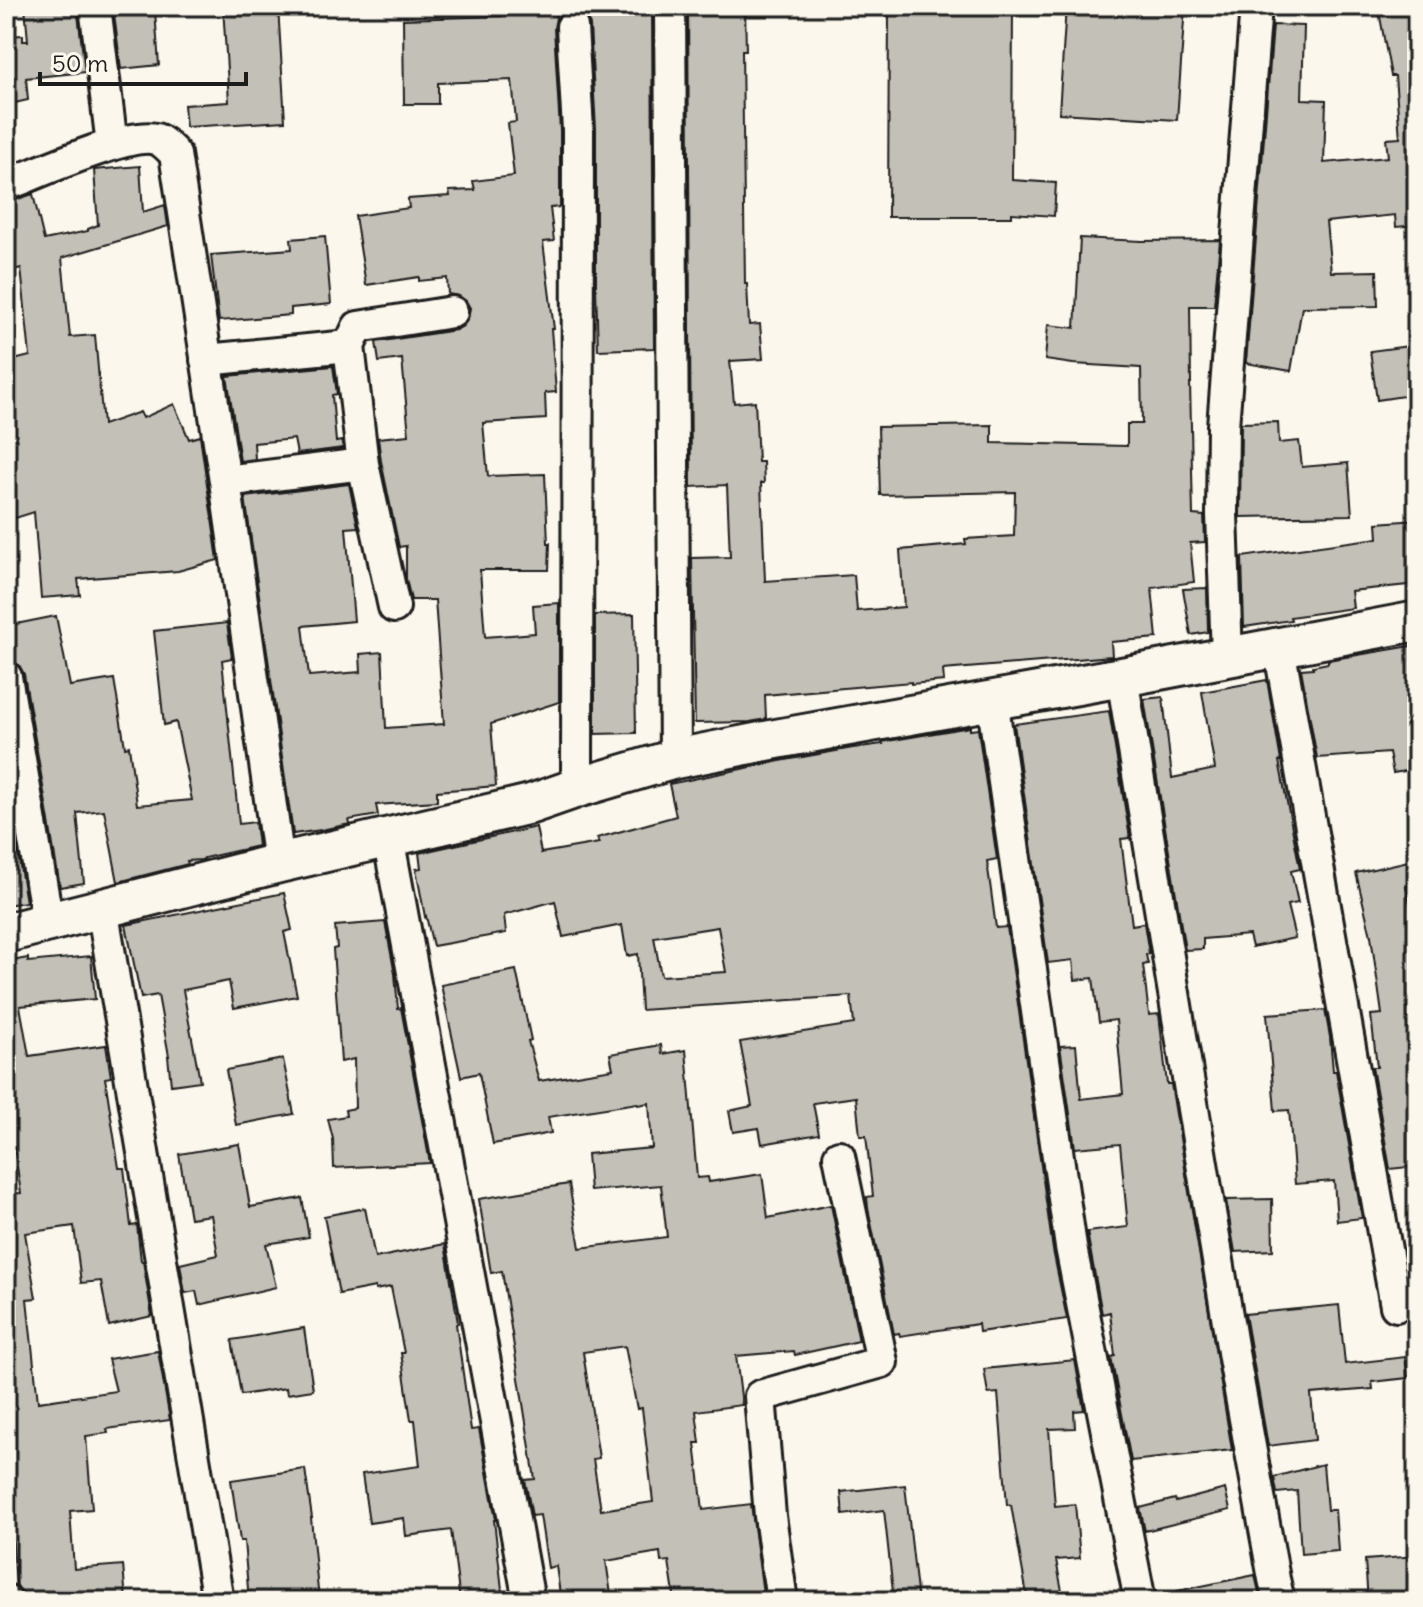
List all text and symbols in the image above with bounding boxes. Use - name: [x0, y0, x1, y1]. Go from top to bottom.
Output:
- scale bar: [40, 36, 246, 86]
- text: 50 m: [52, 48, 108, 78]

